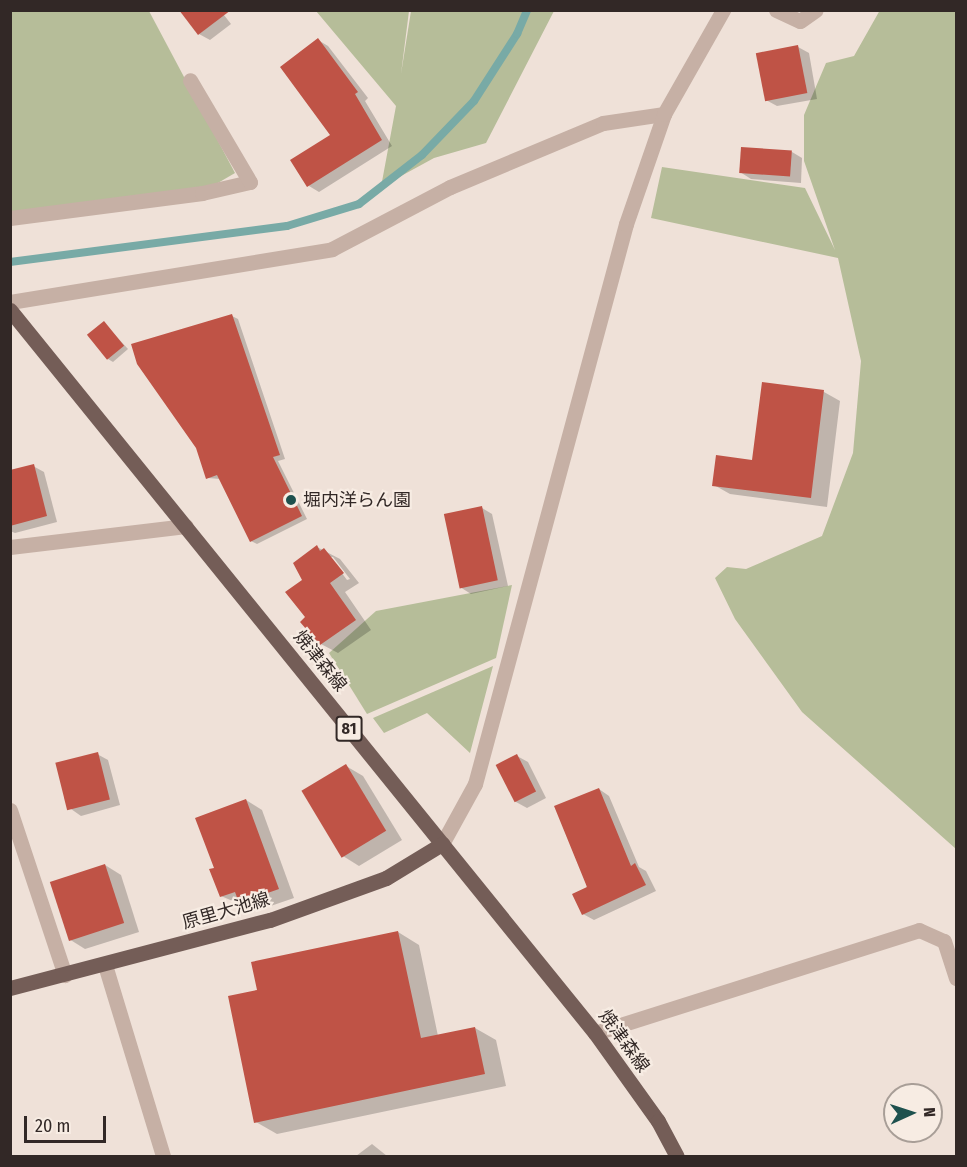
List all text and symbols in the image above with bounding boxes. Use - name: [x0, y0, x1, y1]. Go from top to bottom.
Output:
- place label: 堀内洋らん園: [303, 489, 411, 511]
- marker: 堀内洋らん園: [284, 493, 298, 507]
- street label: 焼津森線: [289, 626, 351, 696]
- road number: 81: [336, 716, 362, 742]
- street label: 原里大池線: [180, 888, 272, 934]
- street label: 焼津森線: [594, 1006, 654, 1076]
- north arrow: [883, 1083, 943, 1143]
- scale bar: [27, 1104, 110, 1142]
- text: N: [920, 1107, 939, 1117]
- text: 20 m: [35, 1115, 70, 1137]

